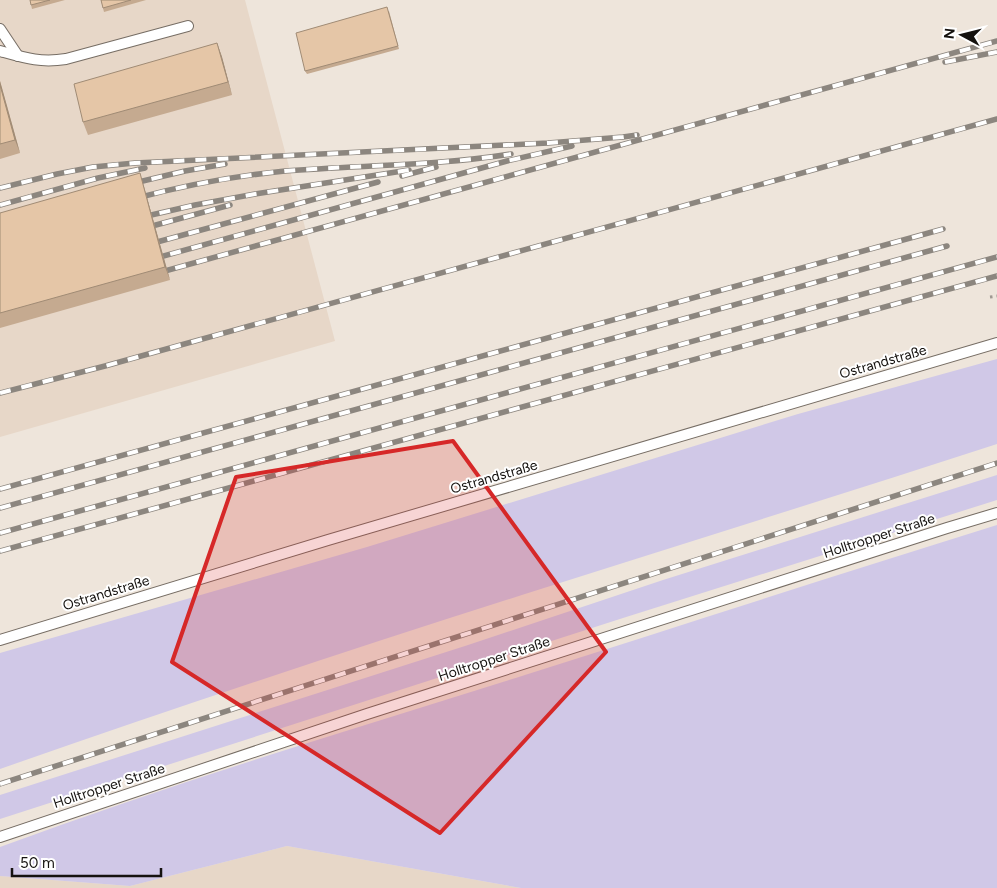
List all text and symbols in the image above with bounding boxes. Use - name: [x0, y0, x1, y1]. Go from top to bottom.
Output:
- north arrow: [937, 10, 987, 60]
- text: N: [940, 27, 959, 40]
- street label: Ostrandstraße: [837, 341, 929, 383]
- street label: Ostrandstraße: [448, 456, 540, 498]
- street label: Holltropper Straße: [821, 510, 937, 562]
- street label: Ostrandstraße: [61, 572, 152, 614]
- street label: Holltropper Straße: [436, 633, 552, 685]
- street label: Holltropper Straße: [51, 760, 167, 812]
- scale bar: [12, 846, 161, 878]
- text: 50 m: [20, 854, 55, 872]

